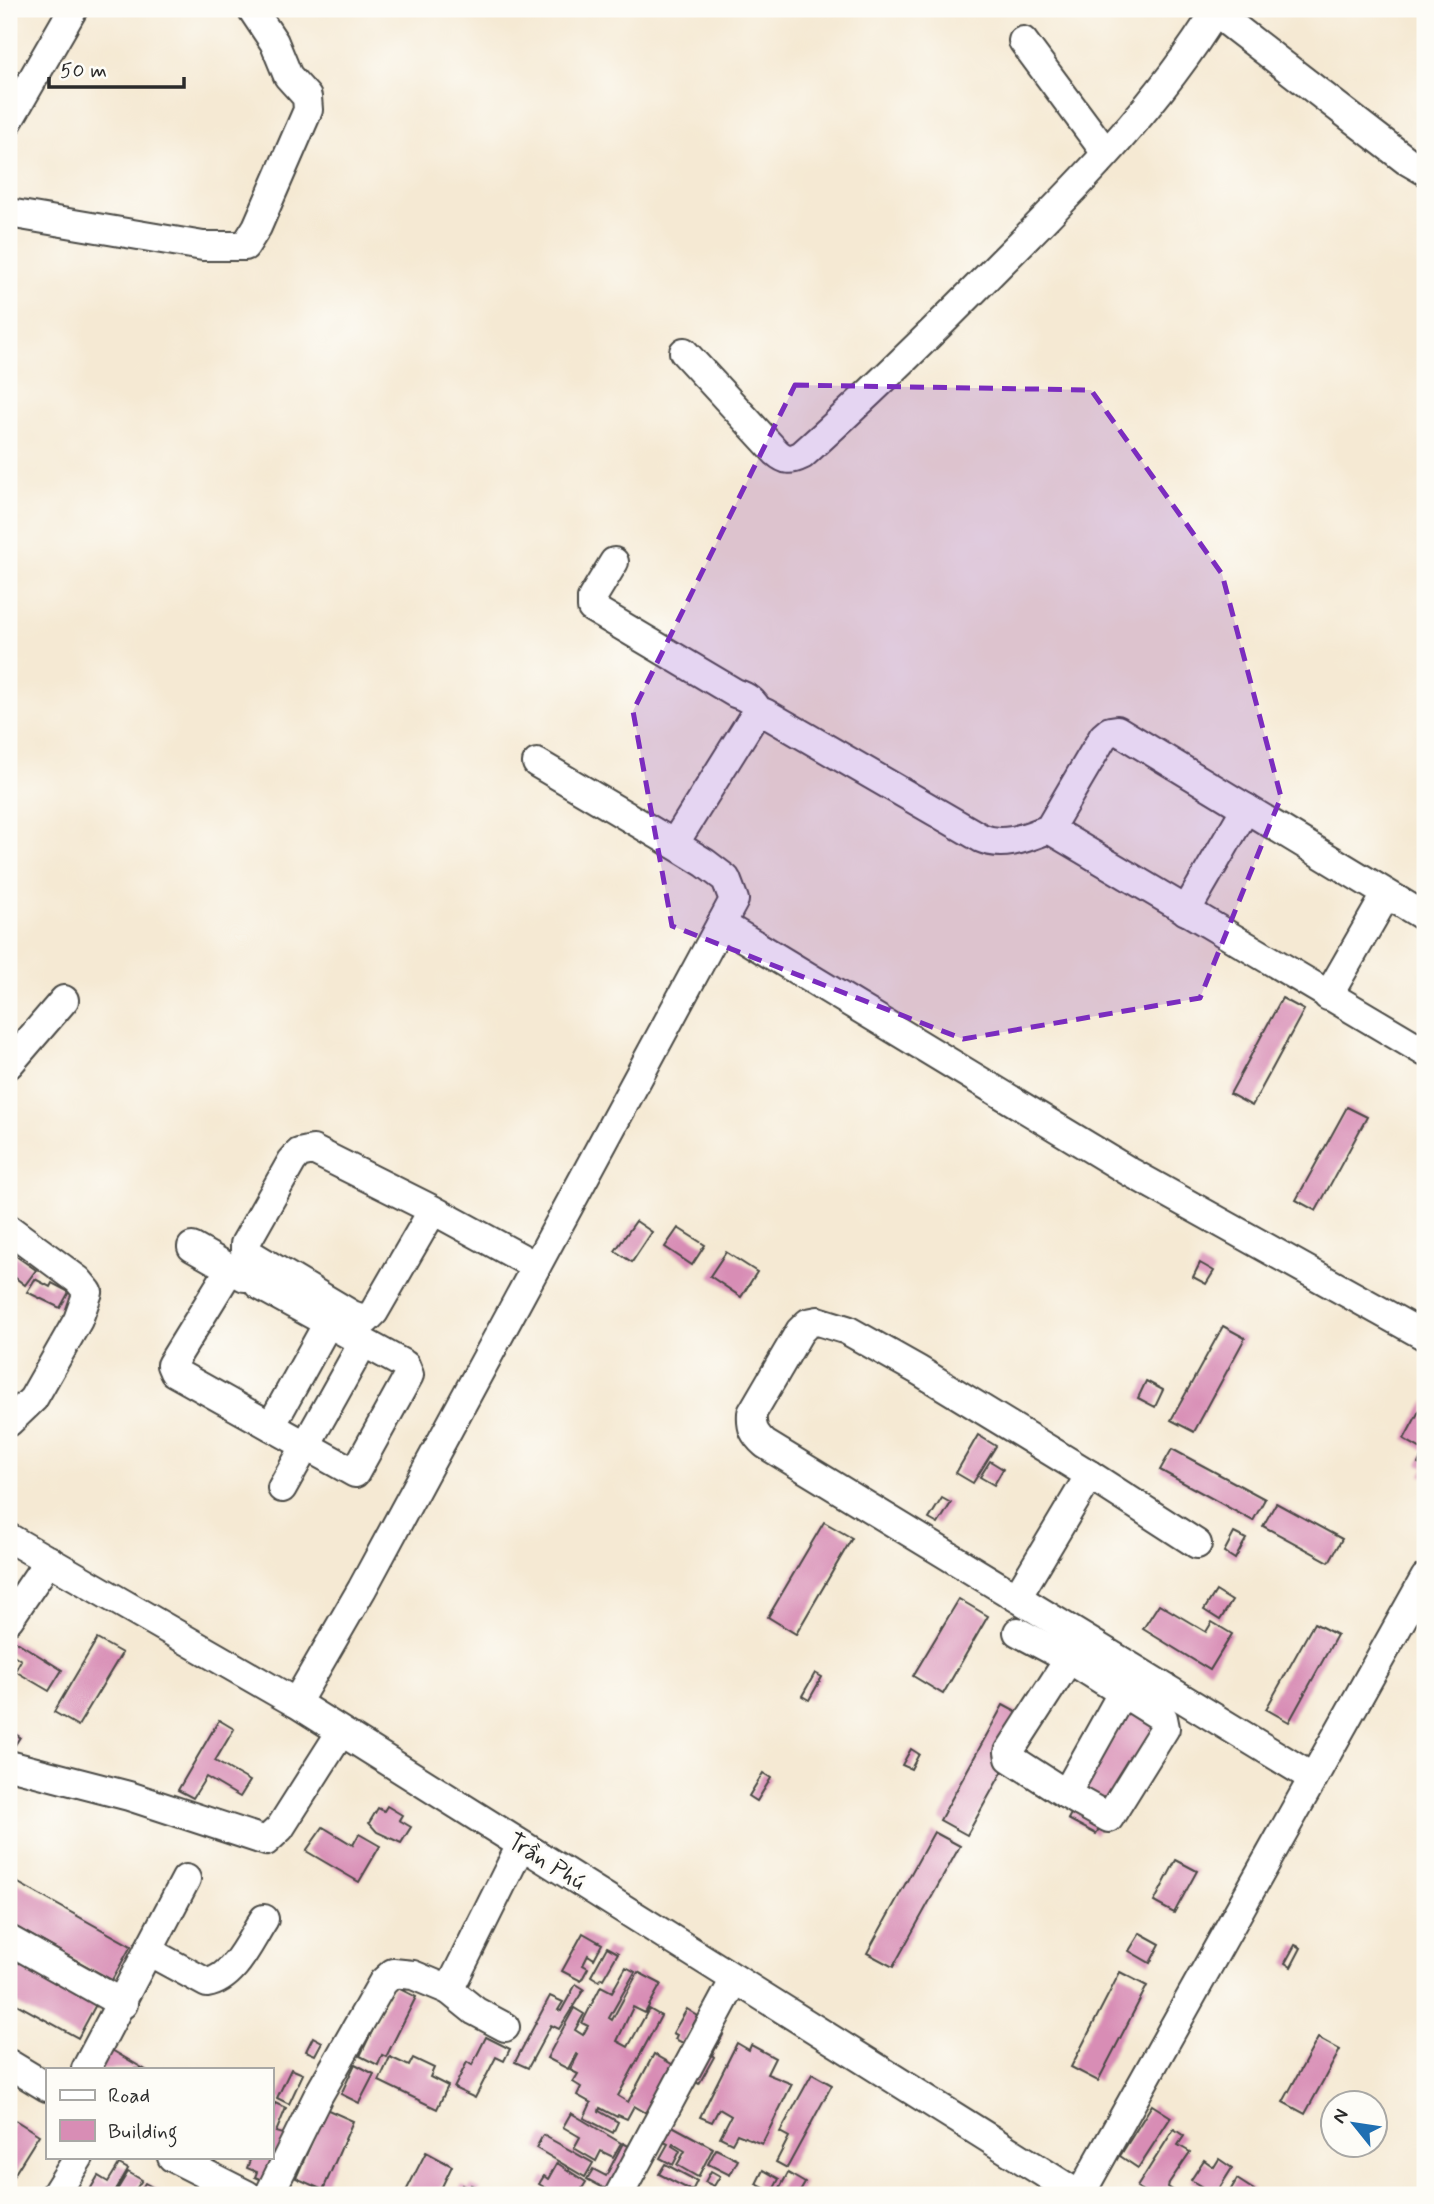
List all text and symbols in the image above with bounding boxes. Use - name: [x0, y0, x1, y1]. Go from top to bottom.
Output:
- scale bar: [49, 46, 184, 90]
- text: 50 m: [60, 57, 107, 85]
- street label: Trần Phú: [502, 1826, 591, 1898]
- legend: [46, 2068, 273, 2158]
- text: Road: [108, 2082, 150, 2110]
- north arrow: [1318, 2088, 1388, 2158]
- text: N: [1327, 2105, 1355, 2128]
- text: Building: [108, 2118, 178, 2148]

